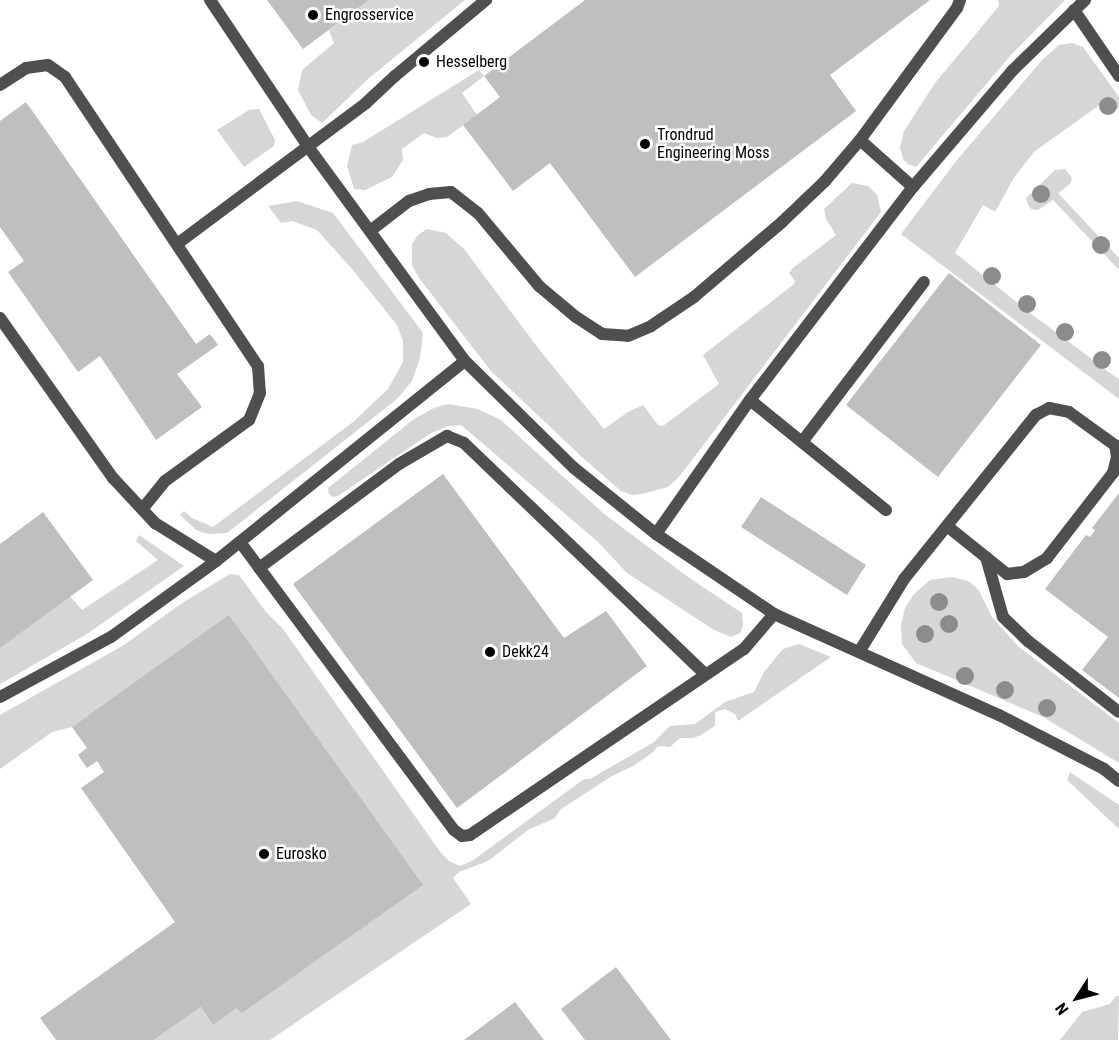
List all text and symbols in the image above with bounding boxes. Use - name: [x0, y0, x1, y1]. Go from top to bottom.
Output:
- place label: Engrosservice: [325, 5, 414, 25]
- marker: Engrosservice: [306, 8, 320, 22]
- place label: Hesselberg: [436, 52, 507, 72]
- marker: Hesselberg: [417, 55, 431, 69]
- place label: Trondrud Engineering Moss: [657, 125, 770, 163]
- marker: Trondrud Engineering Moss: [638, 137, 652, 151]
- place label: Dekk24: [502, 642, 549, 662]
- marker: Dekk24: [483, 645, 497, 659]
- place label: Eurosko: [276, 844, 327, 864]
- marker: Eurosko: [257, 847, 271, 861]
- north arrow: [1047, 968, 1107, 1028]
- text: N: [1051, 999, 1073, 1018]

